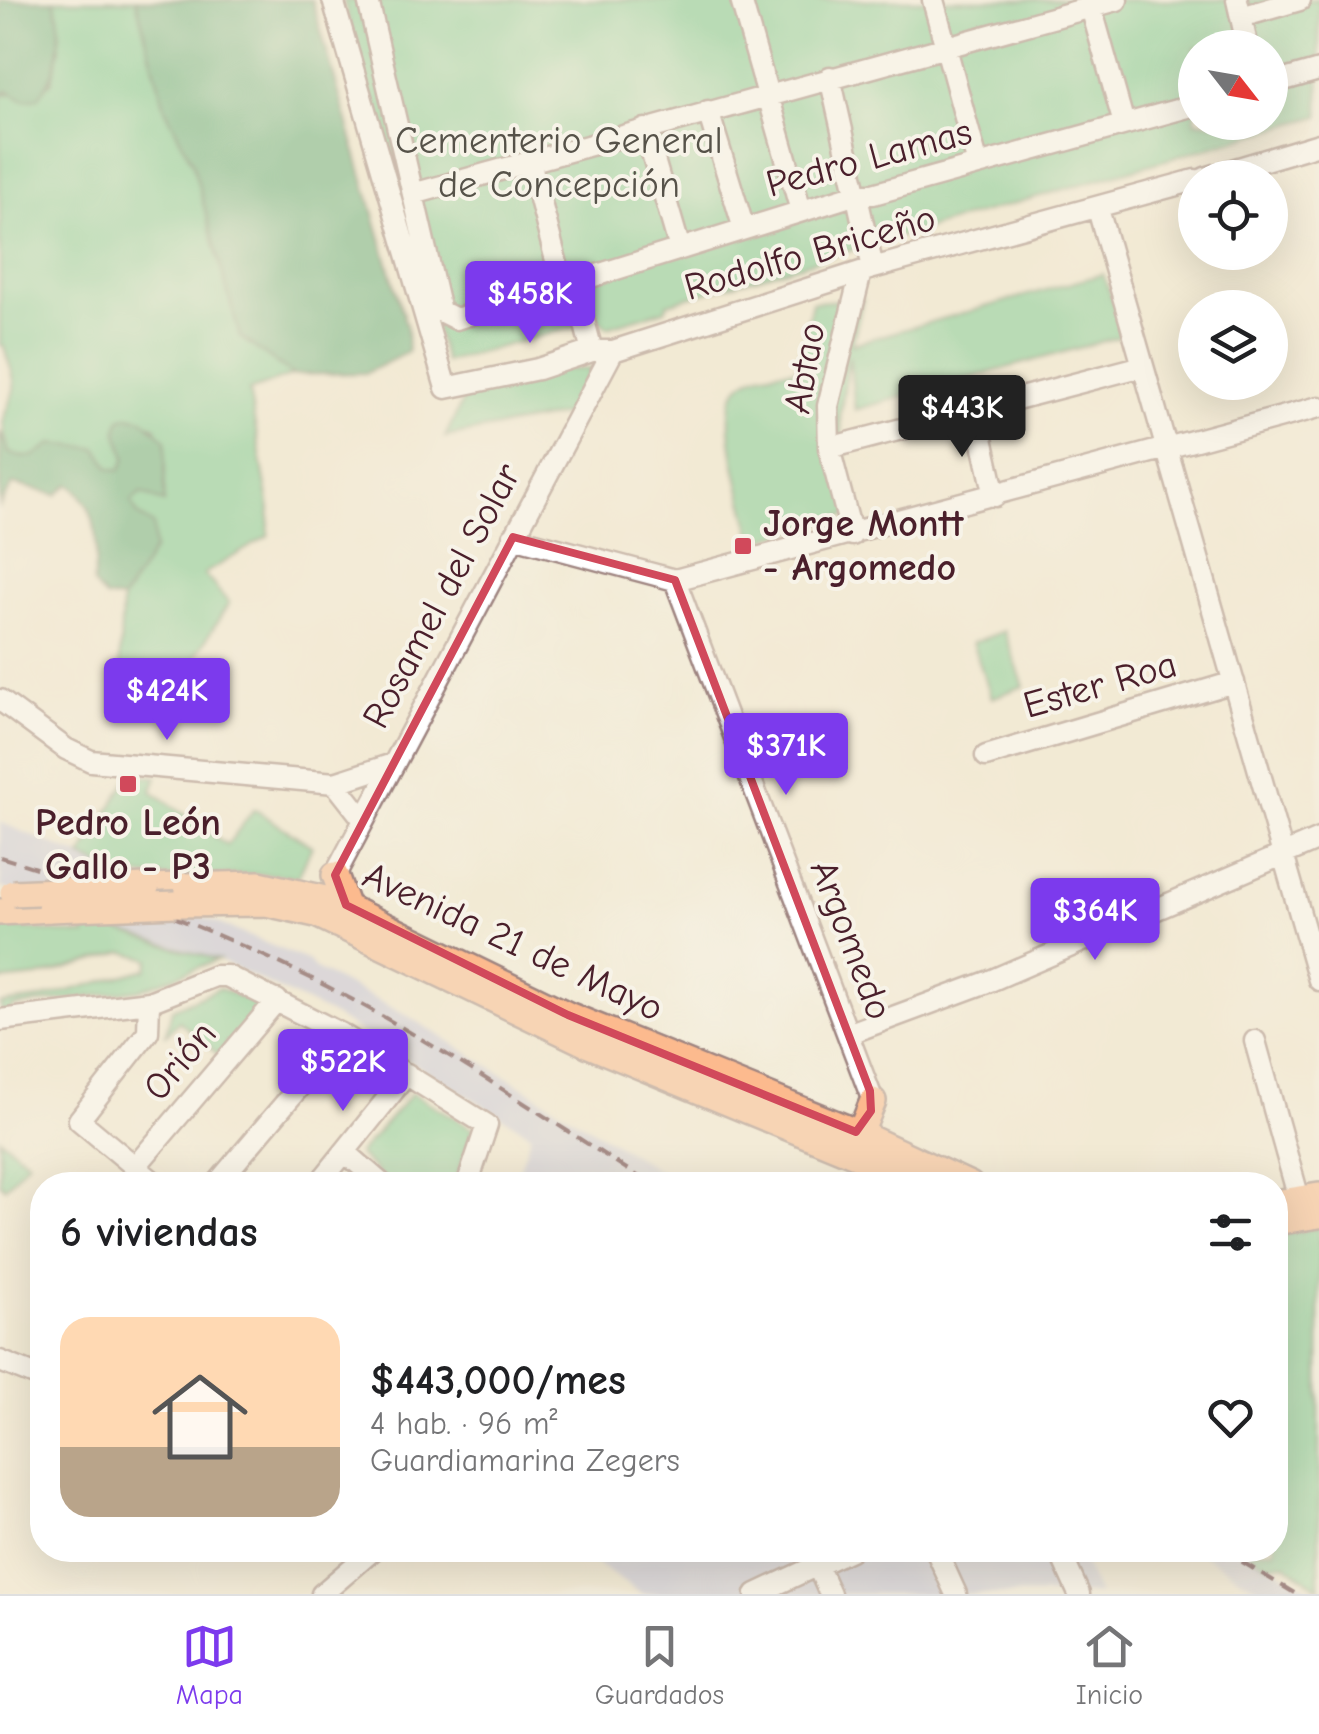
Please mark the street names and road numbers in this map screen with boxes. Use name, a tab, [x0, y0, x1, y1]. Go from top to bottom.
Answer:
street label: Pedro Lamas	[761, 109, 977, 207]
street label: Rodolfo Briceño	[679, 196, 941, 310]
street label: Abtao	[775, 319, 835, 417]
street label: Rosamel del Solar	[354, 456, 530, 736]
street label: Ester Roa	[1018, 642, 1182, 728]
street label: Avenida 21 de Mayo	[356, 853, 670, 1031]
street label: Argomedo	[801, 854, 901, 1026]
street label: Orión	[134, 1013, 226, 1109]

